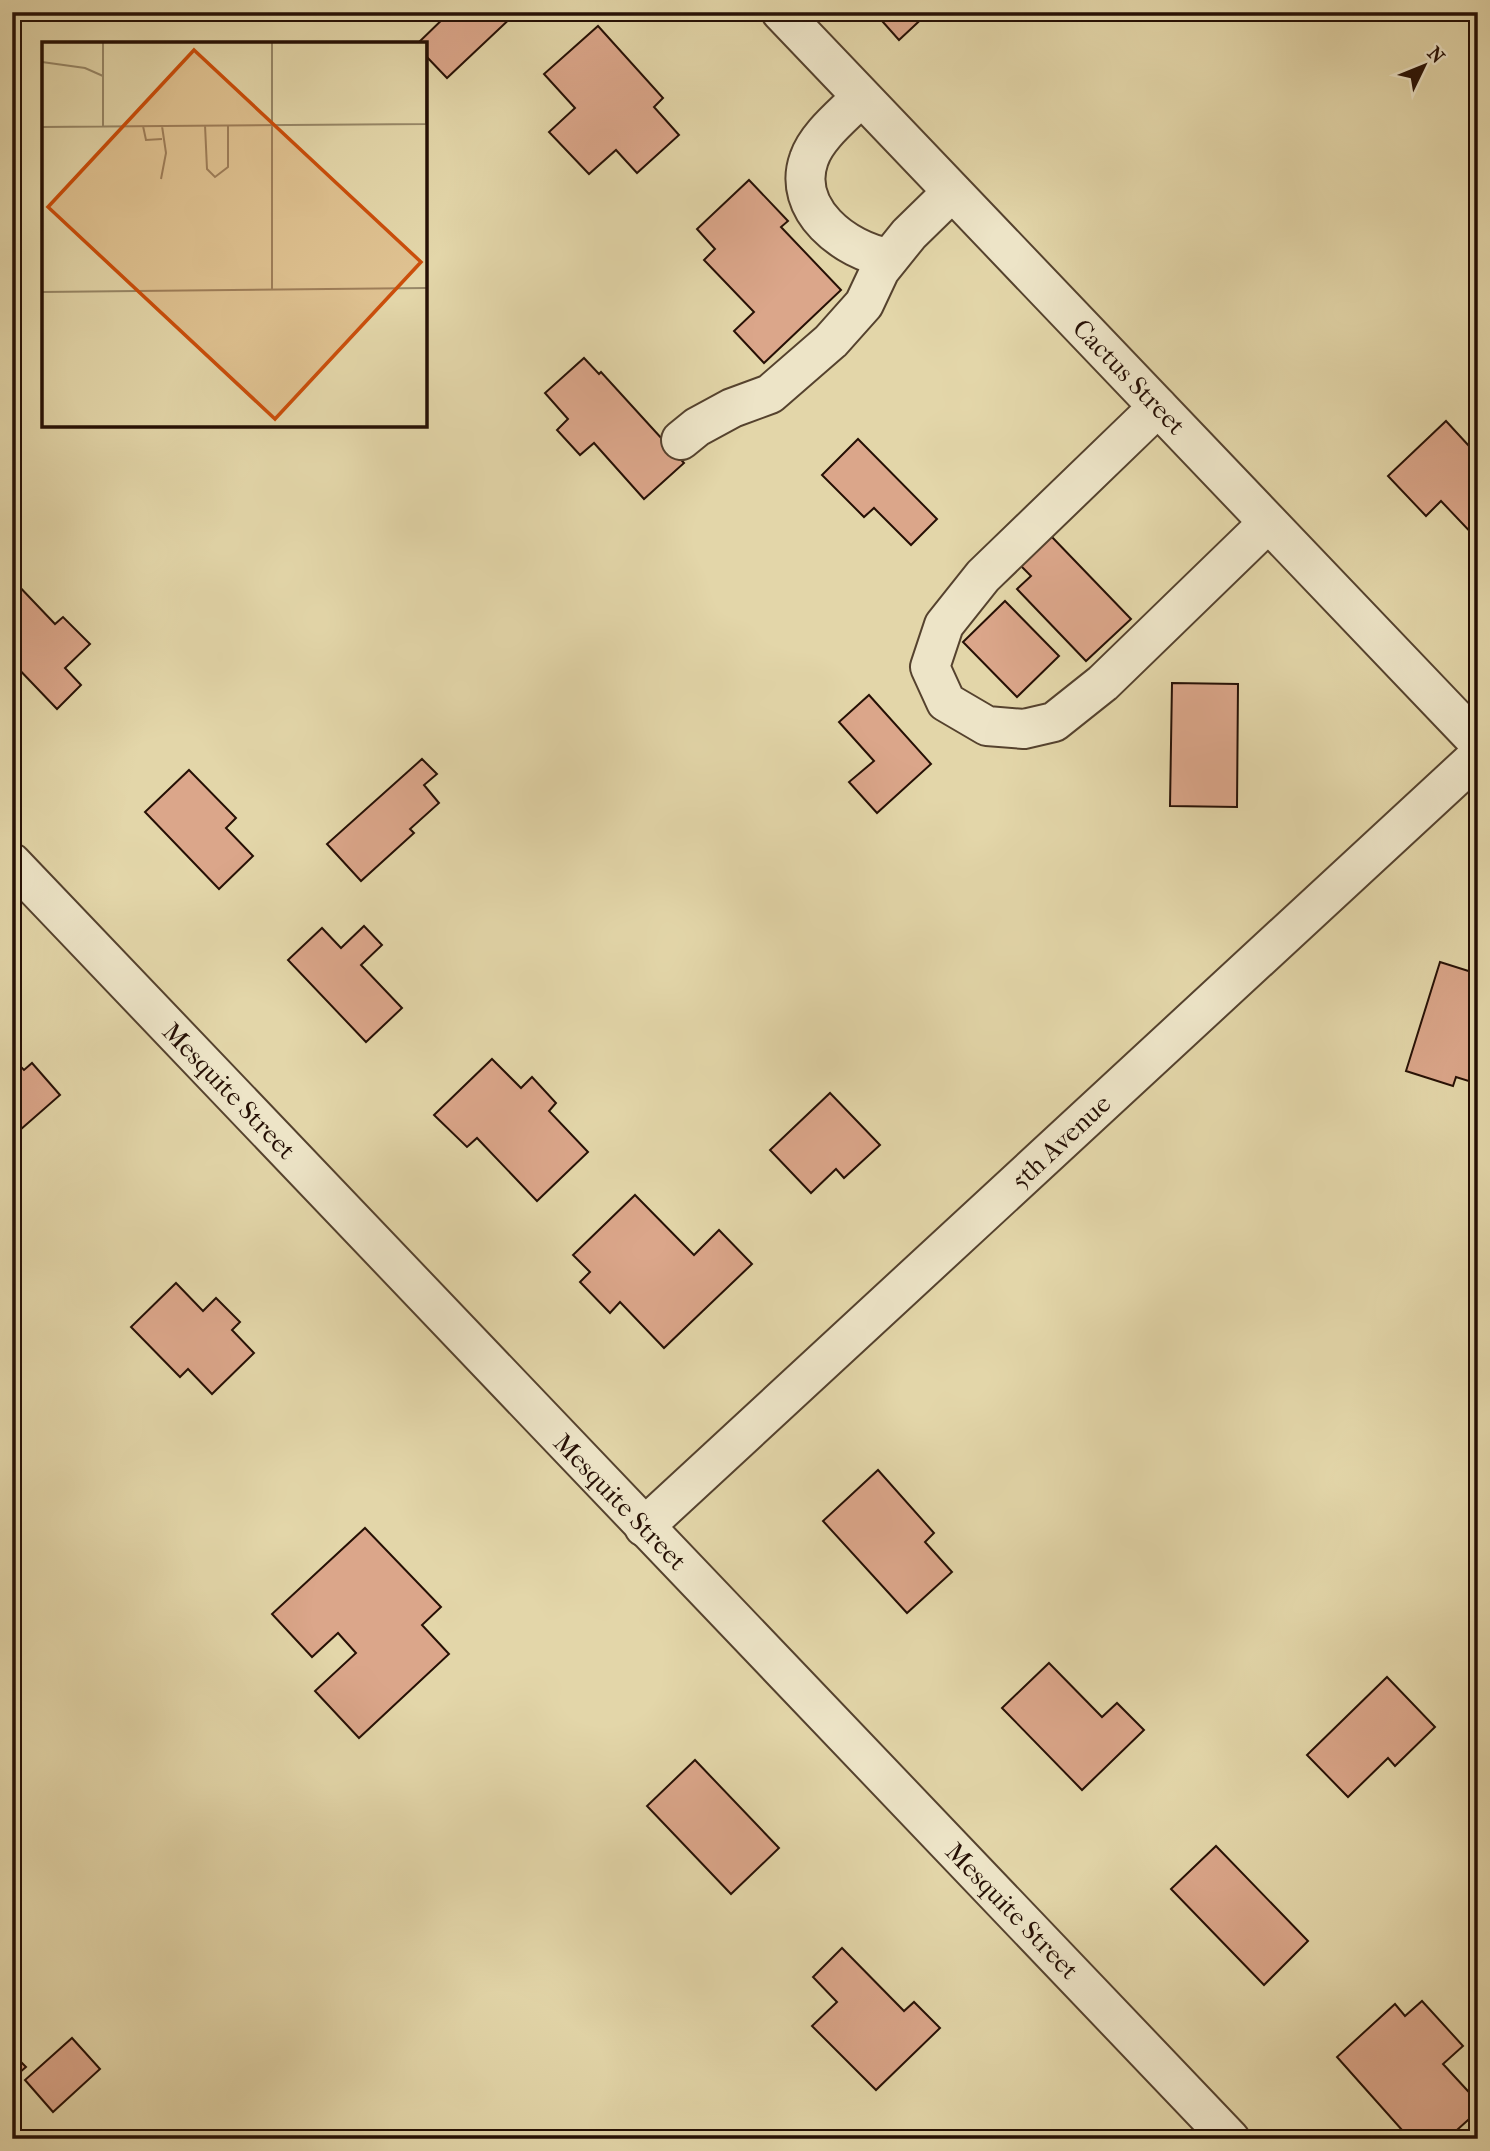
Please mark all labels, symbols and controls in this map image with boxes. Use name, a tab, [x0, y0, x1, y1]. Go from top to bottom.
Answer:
north arrow	[1388, 32, 1458, 102]
inset map	[42, 42, 427, 427]
text: N	[1423, 42, 1449, 68]
street label: Cactus Street	[1066, 313, 1192, 442]
street label: Mesquite Street	[156, 1016, 302, 1166]
street label: 5th Avenue	[1005, 1088, 1117, 1196]
street label: Mesquite Street	[547, 1427, 693, 1577]
street label: Mesquite Street	[939, 1836, 1085, 1986]

